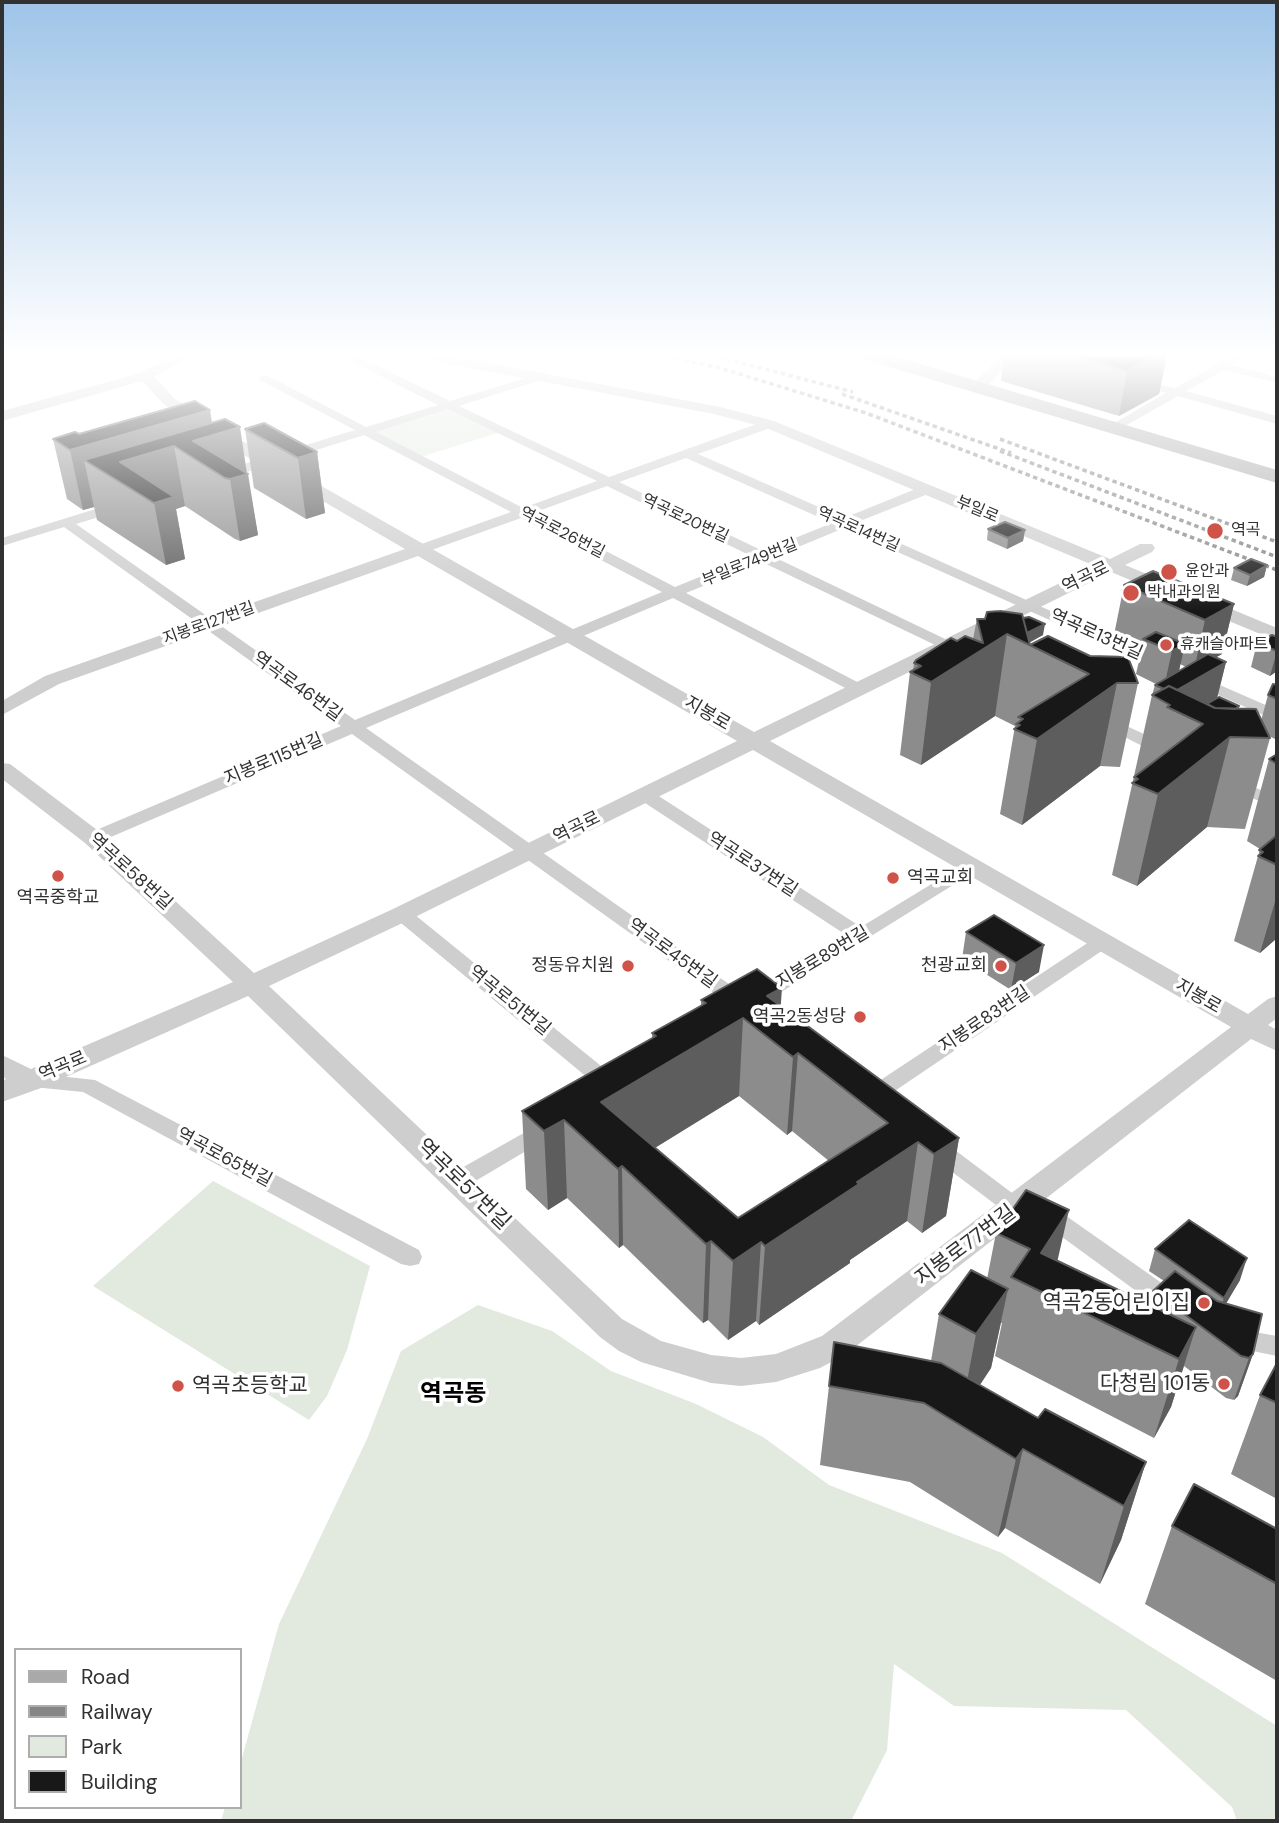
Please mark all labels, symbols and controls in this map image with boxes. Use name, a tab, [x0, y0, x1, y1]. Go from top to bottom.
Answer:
street label: 역곡로20번길	[639, 491, 731, 547]
street label: 부일로	[953, 493, 1001, 527]
street label: 역곡로26번길	[516, 503, 608, 563]
street label: 역곡로14번길	[814, 503, 902, 557]
marker: 역곡	[1205, 521, 1225, 541]
place label: 역곡	[1231, 521, 1260, 541]
street label: 부일로749번길	[700, 535, 800, 591]
street label: 역곡로	[1059, 557, 1113, 599]
marker: 윤안과	[1159, 562, 1179, 582]
place label: 윤안과	[1185, 562, 1229, 582]
marker: 박내과의원	[1121, 583, 1141, 603]
place label: 박내과의원	[1147, 583, 1221, 603]
street label: 지봉로127번길	[161, 599, 257, 649]
street label: 역곡로13번길	[1046, 605, 1146, 665]
place label: 휴캐슬아파트	[1180, 635, 1268, 655]
marker: 휴캐슬아파트	[1158, 637, 1174, 653]
street label: 역곡로46번길	[248, 647, 346, 727]
street label: 지봉로	[680, 692, 734, 736]
street label: 지봉로115번길	[221, 730, 327, 790]
street label: 역곡로	[550, 807, 604, 849]
street label: 역곡로37번길	[703, 828, 801, 902]
street label: 역곡로58번길	[84, 829, 176, 915]
place label: 역곡교회	[907, 867, 973, 889]
marker: 역곡중학교	[50, 868, 66, 884]
marker: 역곡교회	[885, 870, 901, 886]
place label: 역곡중학교	[17, 887, 99, 909]
street label: 역곡로45번길	[623, 914, 721, 994]
street label: 지봉로89번길	[773, 922, 873, 994]
place label: 정동유치원	[531, 955, 614, 977]
place label: 천광교회	[921, 955, 987, 977]
marker: 정동유치원	[620, 958, 636, 974]
marker: 천광교회	[993, 958, 1009, 974]
street label: 역곡로51번길	[464, 961, 554, 1041]
street label: 지봉로	[1171, 975, 1225, 1019]
street label: 지봉로83번길	[936, 982, 1034, 1058]
place label: 역곡2동성당	[753, 1006, 846, 1028]
marker: 역곡2동성당	[852, 1009, 868, 1025]
street label: 역곡로	[36, 1047, 90, 1087]
street label: 역곡로65번길	[173, 1124, 275, 1192]
street label: 역곡로57번길	[411, 1134, 515, 1236]
street label: 지봉로77번길	[911, 1200, 1021, 1292]
place label: 역곡2동어린이집	[1043, 1290, 1190, 1316]
marker: 역곡2동어린이집	[1196, 1295, 1212, 1311]
place label: 다청림 101동	[1100, 1371, 1210, 1397]
place label: 역곡초등학교	[192, 1373, 308, 1399]
marker: 다청림 101동	[1216, 1376, 1232, 1392]
marker: 역곡초등학교	[170, 1378, 186, 1394]
district label: 역곡동	[420, 1381, 486, 1409]
legend	[14, 1648, 242, 1809]
text: Road	[81, 1663, 130, 1691]
text: Railway	[81, 1698, 153, 1726]
text: Park	[81, 1733, 122, 1761]
text: Building	[81, 1768, 157, 1796]

